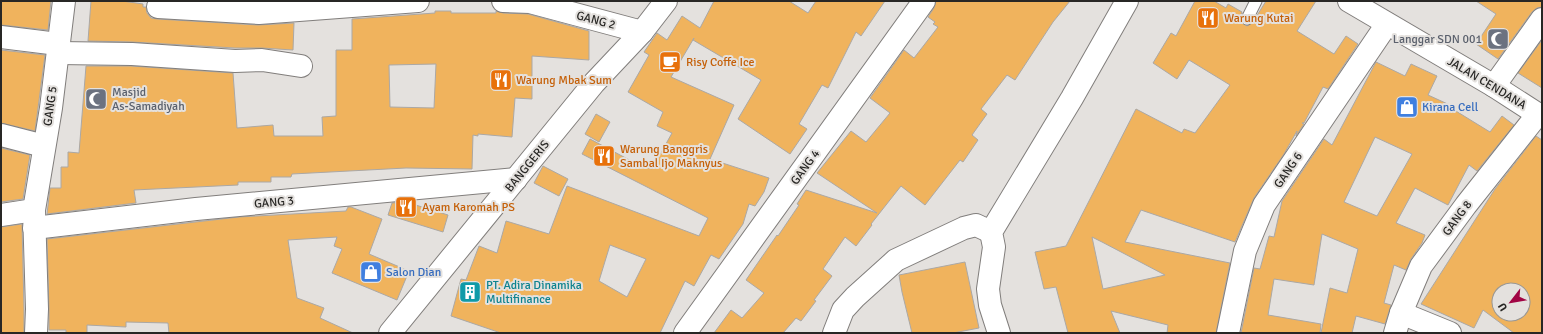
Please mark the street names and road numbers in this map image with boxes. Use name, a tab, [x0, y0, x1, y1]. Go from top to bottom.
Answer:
street label: GANG 2	[575, 8, 617, 33]
street label: JALAN CENDANA	[1445, 54, 1529, 113]
street label: GANG 5	[40, 85, 61, 127]
street label: BANGGERIS	[502, 137, 553, 195]
street label: GANG 4	[788, 146, 824, 188]
street label: GANG 6	[1271, 149, 1306, 191]
street label: GANG 3	[253, 193, 295, 212]
street label: GANG 8	[1439, 198, 1475, 239]

